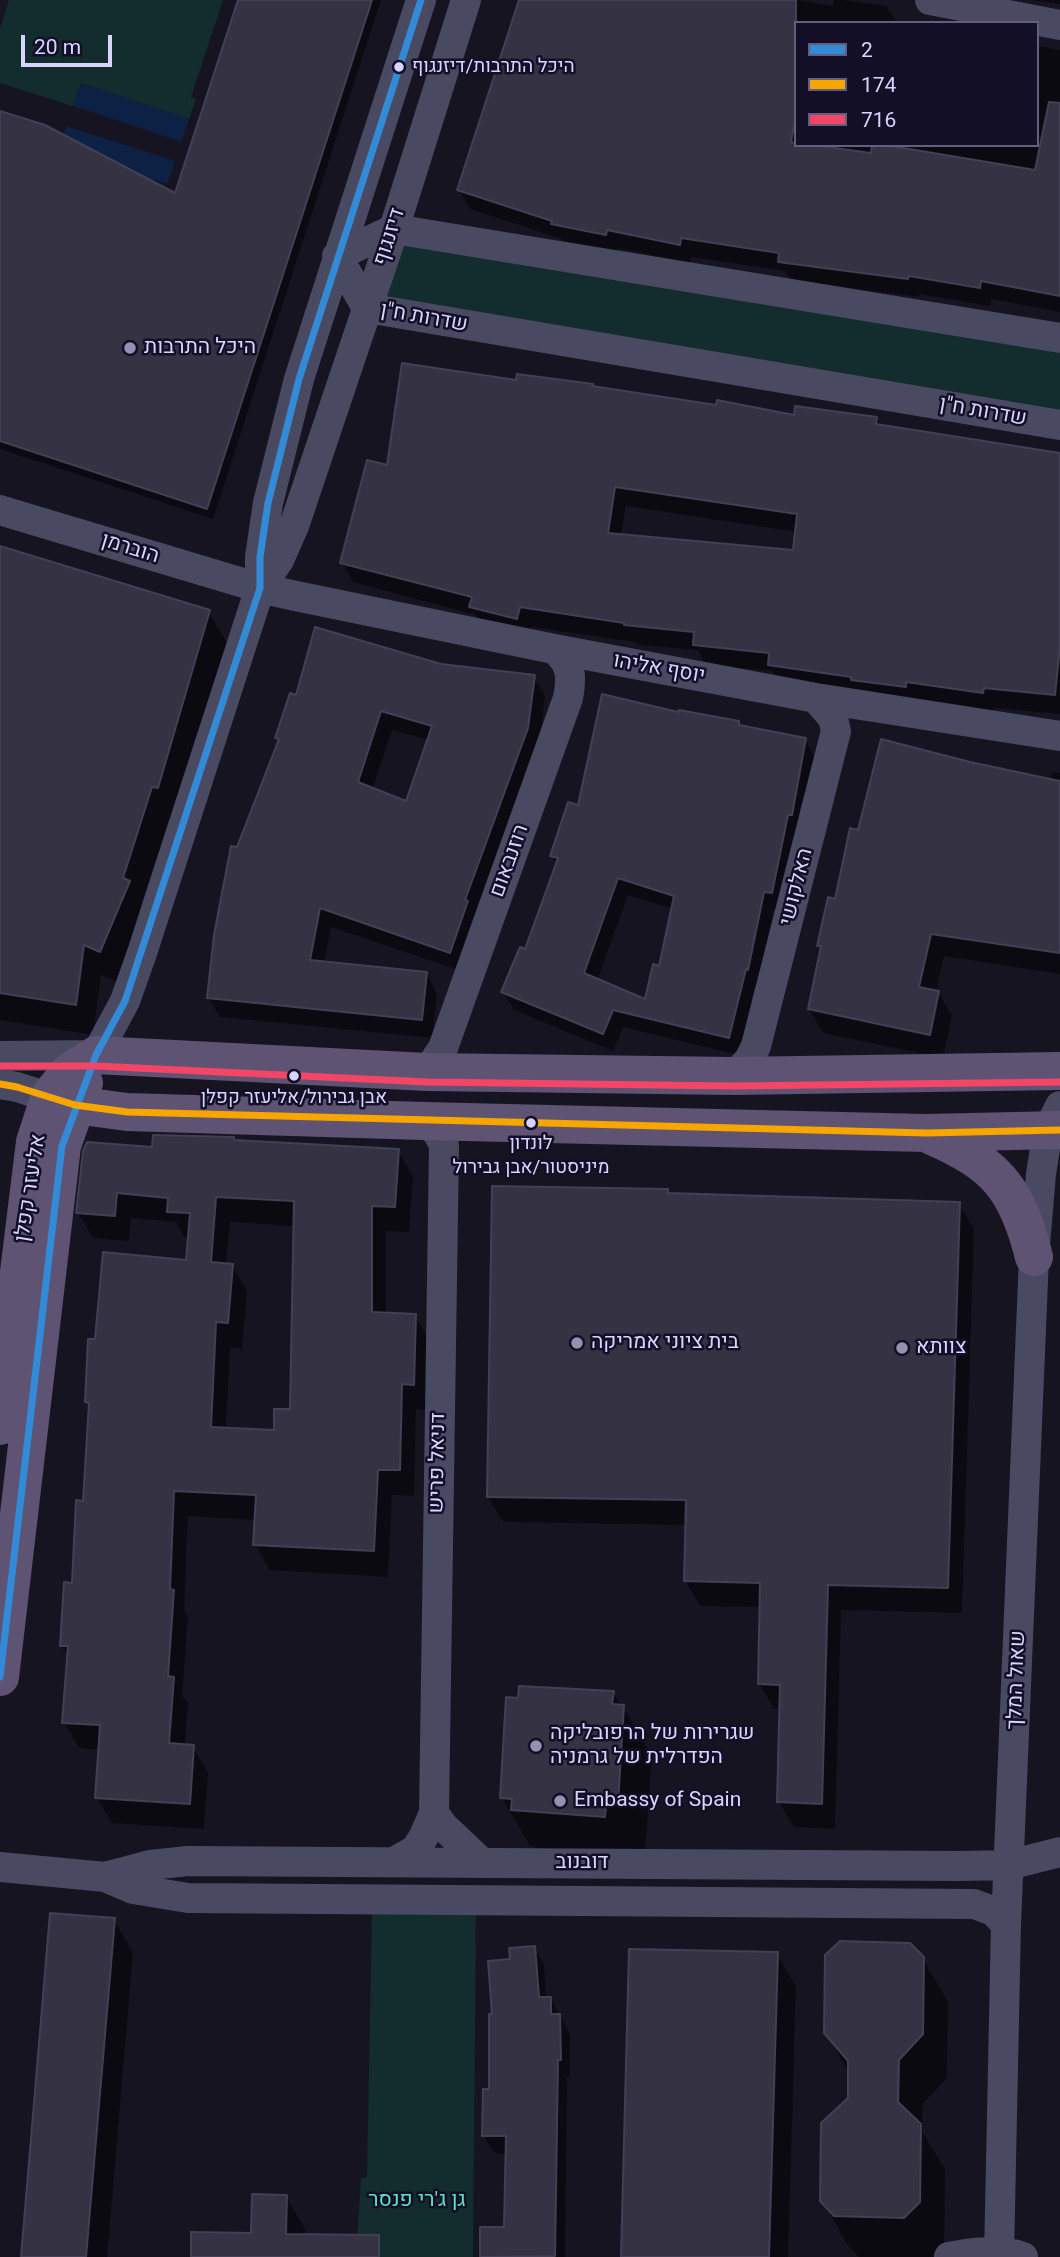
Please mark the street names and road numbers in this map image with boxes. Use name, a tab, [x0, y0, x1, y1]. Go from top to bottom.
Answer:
street label: דיזנגוף	[369, 205, 411, 269]
street label: שדרות ח"ן	[379, 298, 469, 338]
street label: שדרות ח"ן	[938, 392, 1028, 432]
street label: הוברמן	[98, 528, 162, 570]
street label: יוסף אליהו	[611, 649, 707, 689]
street label: רוזנבאום	[485, 821, 535, 901]
street label: האלקושי	[775, 846, 819, 928]
street label: אליעזר קפלן	[10, 1132, 52, 1244]
street label: דניאל פריש	[425, 1412, 451, 1514]
street label: שאול המלך	[1003, 1630, 1031, 1730]
street label: דובנוב	[555, 1850, 609, 1876]

